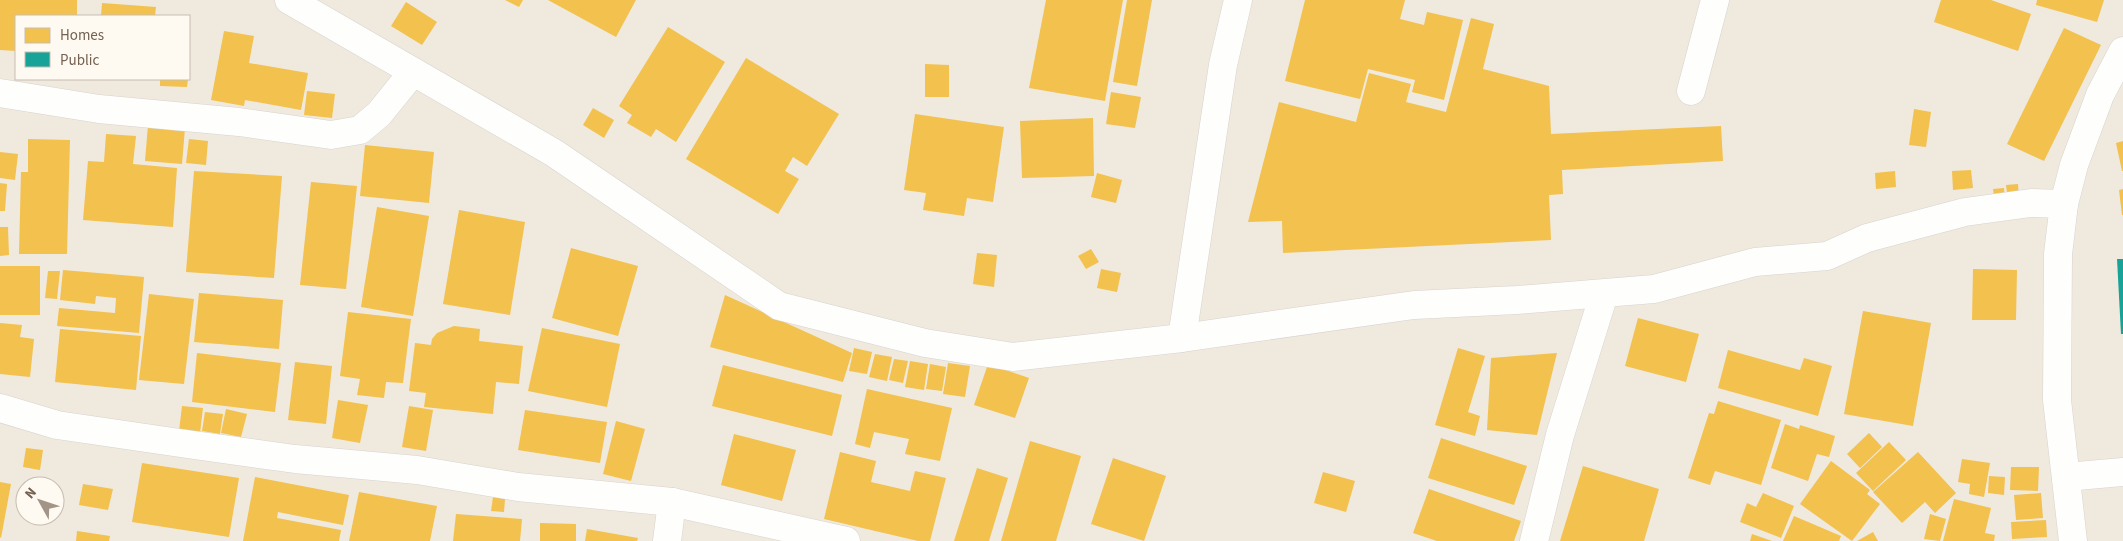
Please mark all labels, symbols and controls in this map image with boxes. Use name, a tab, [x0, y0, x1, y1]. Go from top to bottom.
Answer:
legend	[15, 15, 190, 80]
text: Homes	[60, 25, 104, 46]
text: Public	[60, 50, 99, 71]
north arrow	[15, 476, 65, 526]
text: N	[20, 483, 41, 503]

